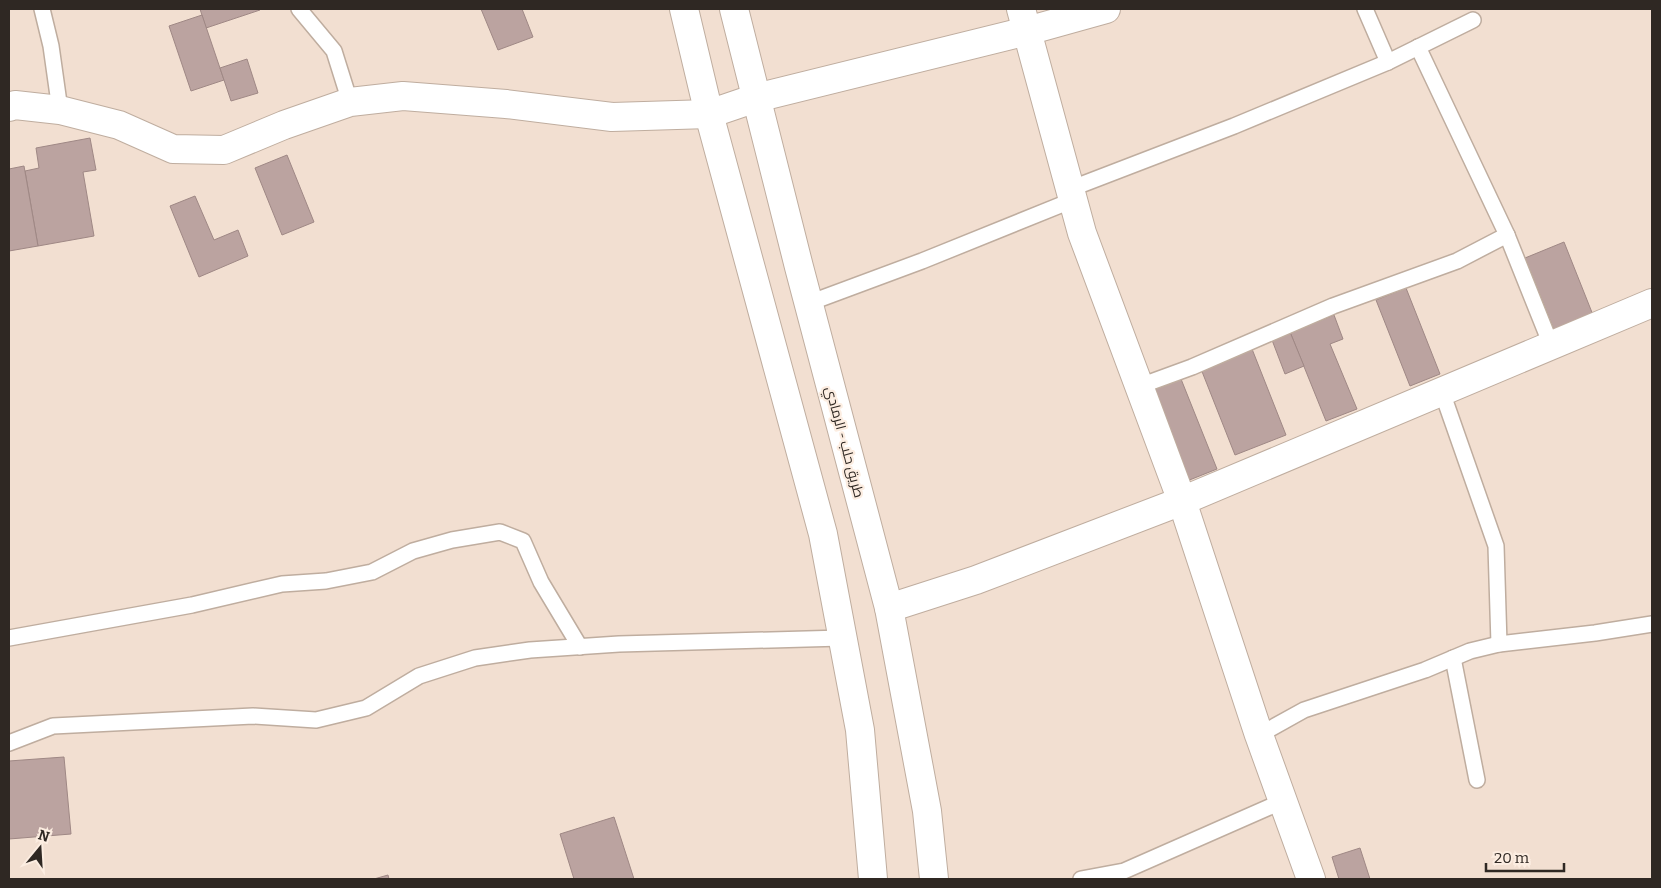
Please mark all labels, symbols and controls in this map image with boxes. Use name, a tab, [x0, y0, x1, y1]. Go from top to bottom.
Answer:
street label: طريق حلب - الرمادي	[819, 385, 868, 500]
north arrow	[15, 823, 65, 873]
text: N	[36, 826, 52, 846]
scale bar	[1486, 840, 1564, 872]
text: 20 m	[1494, 849, 1530, 867]

